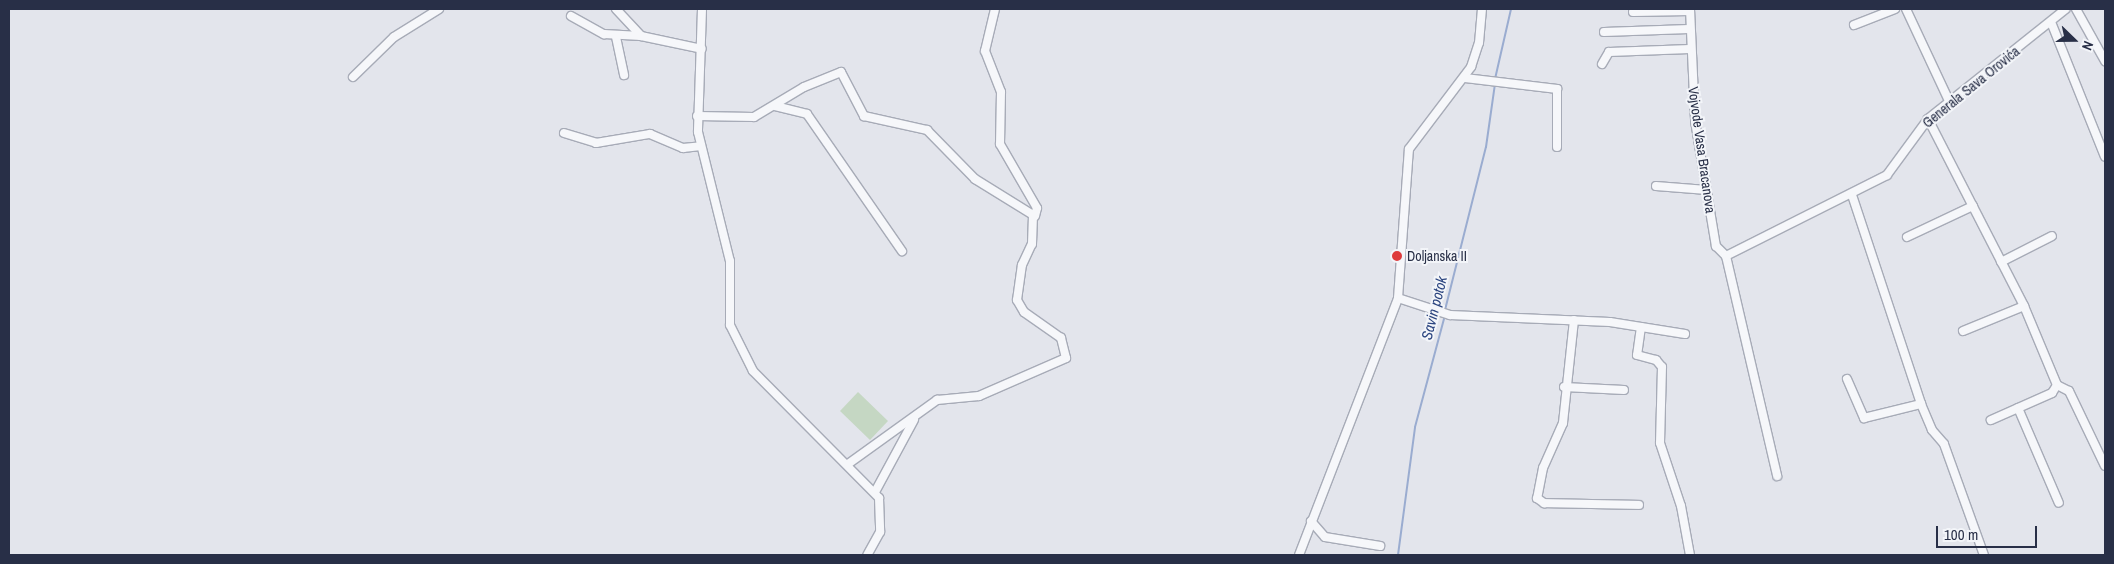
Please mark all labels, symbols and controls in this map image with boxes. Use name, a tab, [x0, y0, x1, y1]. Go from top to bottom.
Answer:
north arrow	[2049, 15, 2099, 65]
text: N	[2078, 38, 2098, 53]
street label: Generala Sava Orovića	[1919, 43, 2023, 131]
street label: Vojvode Vasa Bracanova	[1685, 86, 1719, 214]
place label: Doljanska II	[1407, 248, 1467, 264]
marker: Doljanska II	[1391, 250, 1403, 262]
water label: Savin potok	[1417, 274, 1451, 342]
scale bar	[1939, 516, 2040, 548]
text: 100 m	[1944, 524, 1978, 545]

